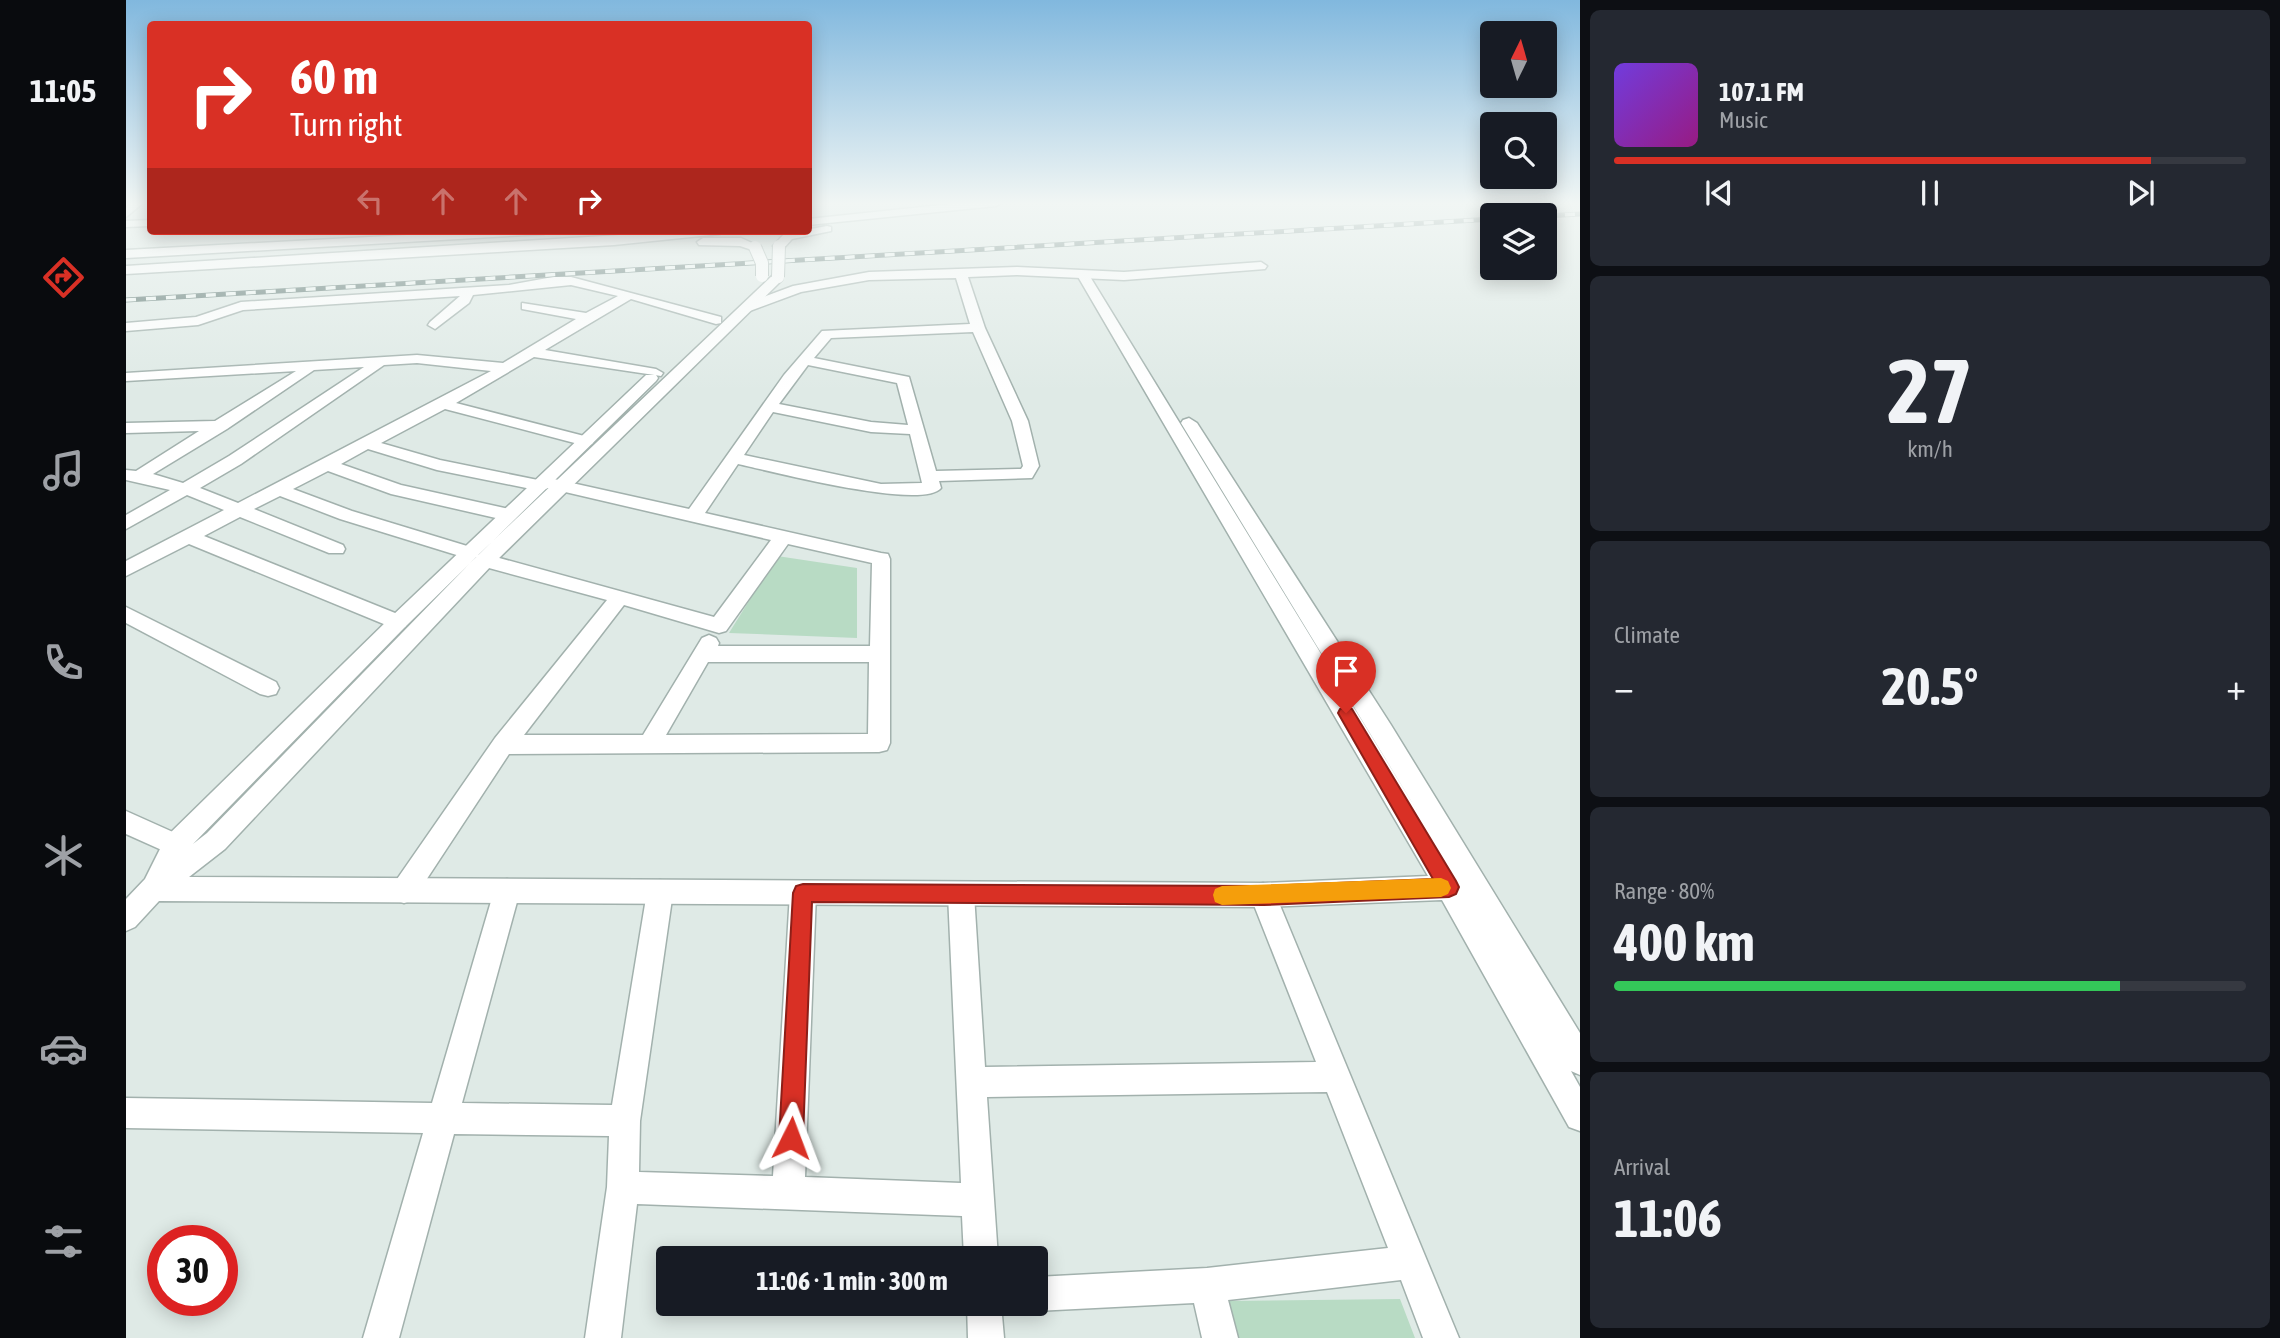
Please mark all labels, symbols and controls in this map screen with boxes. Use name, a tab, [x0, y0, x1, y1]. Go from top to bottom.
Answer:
north arrow	[1480, 21, 1558, 98]
map controls	[1480, 21, 1557, 280]
text: 60 m	[290, 48, 378, 104]
icon: right	[175, 49, 266, 140]
text: 11:05	[30, 72, 96, 109]
text: 107.1 FM	[1719, 77, 1804, 107]
text: Turn right	[290, 106, 403, 143]
text: Music	[1719, 107, 1767, 133]
button: search	[1480, 112, 1557, 189]
icon: previous	[1700, 174, 1738, 212]
icon: pause	[1911, 174, 1949, 212]
icon: next	[2122, 174, 2160, 212]
icon: left	[351, 182, 389, 220]
icon: ahead	[424, 182, 462, 220]
icon: ahead	[497, 182, 535, 220]
icon: right	[570, 182, 608, 220]
button: layers	[1480, 203, 1557, 280]
icon: directions	[39, 253, 88, 302]
text: 27	[1887, 338, 1973, 442]
text: km/h	[1907, 436, 1953, 462]
icon: music	[39, 446, 88, 495]
text: Climate	[1614, 622, 1680, 648]
icon: phone	[39, 638, 88, 687]
pin	[1316, 641, 1376, 713]
icon: arrive	[1327, 652, 1365, 690]
text: 20.5°	[1882, 656, 1978, 716]
text: −	[1614, 665, 1634, 708]
text: +	[2226, 665, 2246, 708]
icon: climate	[39, 831, 88, 880]
text: Range · 80%	[1614, 878, 1714, 904]
text: 400 km	[1614, 912, 1755, 972]
icon: car	[39, 1024, 88, 1073]
position arrow	[754, 1101, 828, 1175]
text: Arrival	[1614, 1154, 1670, 1180]
text: 11:06	[1614, 1188, 1722, 1248]
icon: filters	[39, 1217, 88, 1266]
speed limit sign: 30	[147, 1225, 238, 1316]
text: 11:06 · 1 min · 300 m	[756, 1266, 948, 1296]

